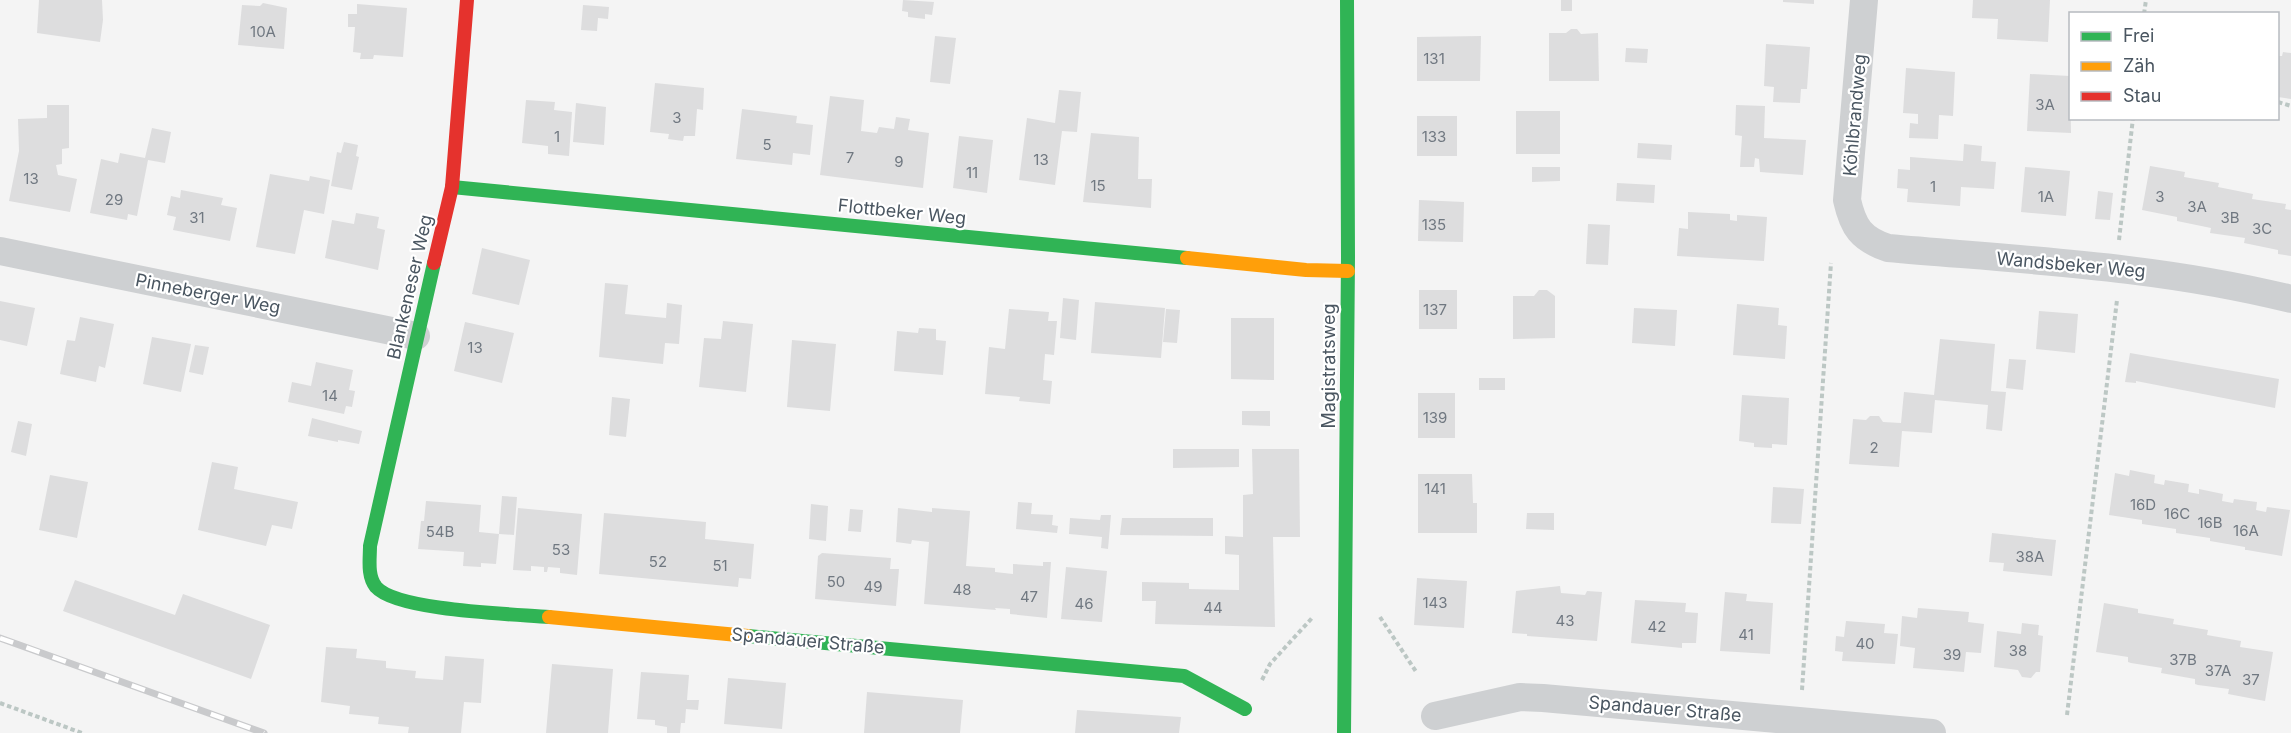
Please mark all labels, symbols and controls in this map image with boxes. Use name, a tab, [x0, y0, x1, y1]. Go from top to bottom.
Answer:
legend	[2069, 12, 2279, 120]
house number: 10A	[250, 22, 276, 41]
text: Frei	[2123, 25, 2154, 46]
house number: 131	[1423, 49, 1445, 68]
street label: Köhlbrandweg	[1839, 53, 1870, 177]
text: Zäh	[2123, 55, 2155, 76]
text: Stau	[2123, 85, 2161, 106]
house number: 3A	[2035, 95, 2055, 114]
house number: 3	[672, 108, 682, 127]
house number: 1	[554, 127, 560, 146]
house number: 133	[1422, 127, 1446, 146]
house number: 5	[762, 135, 772, 154]
house number: 7	[846, 148, 854, 167]
house number: 13	[1033, 150, 1049, 169]
house number: 9	[894, 152, 904, 171]
house number: 11	[966, 163, 978, 182]
house number: 13	[23, 169, 39, 188]
house number: 15	[1090, 176, 1106, 195]
house number: 1	[1930, 177, 1936, 196]
house number: 1A	[2038, 187, 2054, 206]
house number: 3	[2155, 187, 2165, 206]
house number: 29	[105, 190, 123, 209]
street label: Flottbeker Weg	[837, 194, 967, 229]
house number: 3A	[2187, 197, 2207, 216]
house number: 31	[189, 208, 205, 227]
house number: 3B	[2220, 208, 2240, 227]
street label: Blankeneser Weg	[383, 212, 436, 361]
house number: 135	[1422, 215, 1446, 234]
house number: 3C	[2252, 219, 2272, 238]
street label: Wandsbeker Weg	[1996, 248, 2147, 281]
street label: Pinneberger Weg	[134, 269, 282, 318]
house number: 137	[1423, 300, 1447, 319]
street label: Magistratsweg	[1318, 303, 1339, 429]
house number: 13	[467, 338, 483, 357]
house number: 14	[322, 386, 338, 405]
house number: 139	[1423, 408, 1447, 427]
house number: 2	[1869, 438, 1879, 457]
house number: 141	[1424, 479, 1446, 498]
house number: 16D	[2130, 495, 2156, 514]
house number: 16C	[2164, 504, 2190, 523]
house number: 16B	[2197, 513, 2223, 532]
house number: 16A	[2233, 521, 2259, 540]
house number: 54B	[426, 522, 454, 541]
house number: 53	[552, 540, 570, 559]
house number: 38A	[2016, 547, 2044, 566]
house number: 52	[649, 552, 667, 571]
house number: 51	[712, 556, 728, 575]
house number: 50	[827, 572, 845, 591]
house number: 49	[864, 577, 883, 596]
house number: 48	[953, 580, 971, 599]
house number: 47	[1020, 587, 1038, 606]
house number: 143	[1422, 593, 1448, 612]
house number: 46	[1075, 594, 1094, 613]
house number: 44	[1203, 598, 1223, 617]
house number: 43	[1556, 611, 1574, 630]
house number: 42	[1648, 617, 1666, 636]
street label: Spandauer Straße	[731, 623, 885, 658]
house number: 41	[1738, 625, 1754, 644]
house number: 40	[1855, 634, 1875, 653]
house number: 38	[2009, 641, 2027, 660]
house number: 39	[1943, 645, 1961, 664]
house number: 37B	[2169, 650, 2197, 669]
house number: 37A	[2205, 661, 2231, 680]
house number: 37	[2242, 670, 2260, 689]
street label: Spandauer Straße	[1588, 691, 1742, 726]

